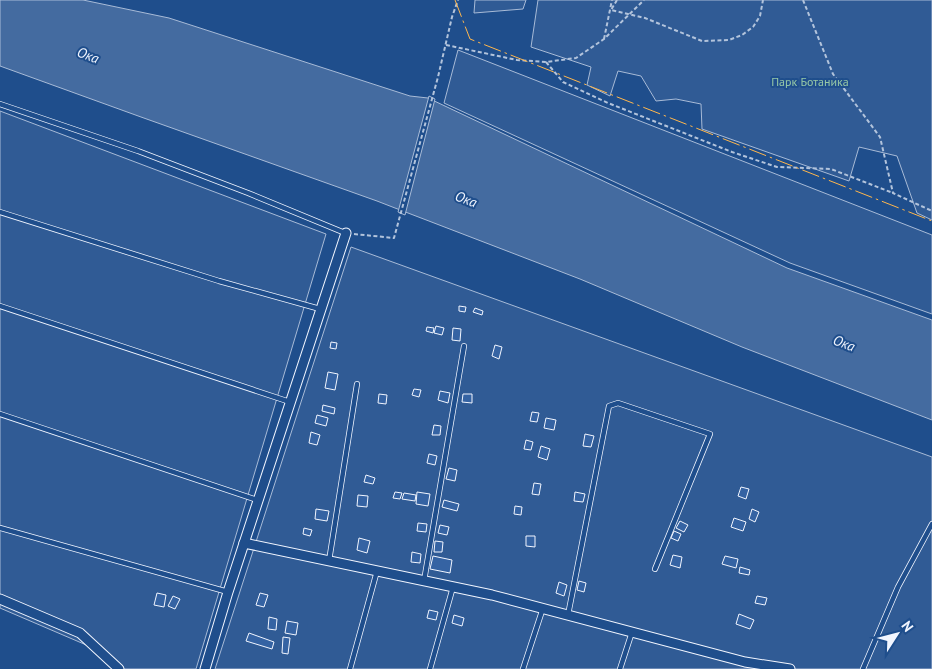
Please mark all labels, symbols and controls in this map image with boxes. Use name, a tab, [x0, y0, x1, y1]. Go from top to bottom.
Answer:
water label: Ока	[74, 43, 102, 67]
park label: Парк Ботаника	[771, 74, 849, 89]
water label: Ока	[452, 187, 480, 211]
water label: Ока	[830, 331, 858, 355]
north arrow	[872, 609, 922, 659]
text: N	[898, 617, 918, 635]

